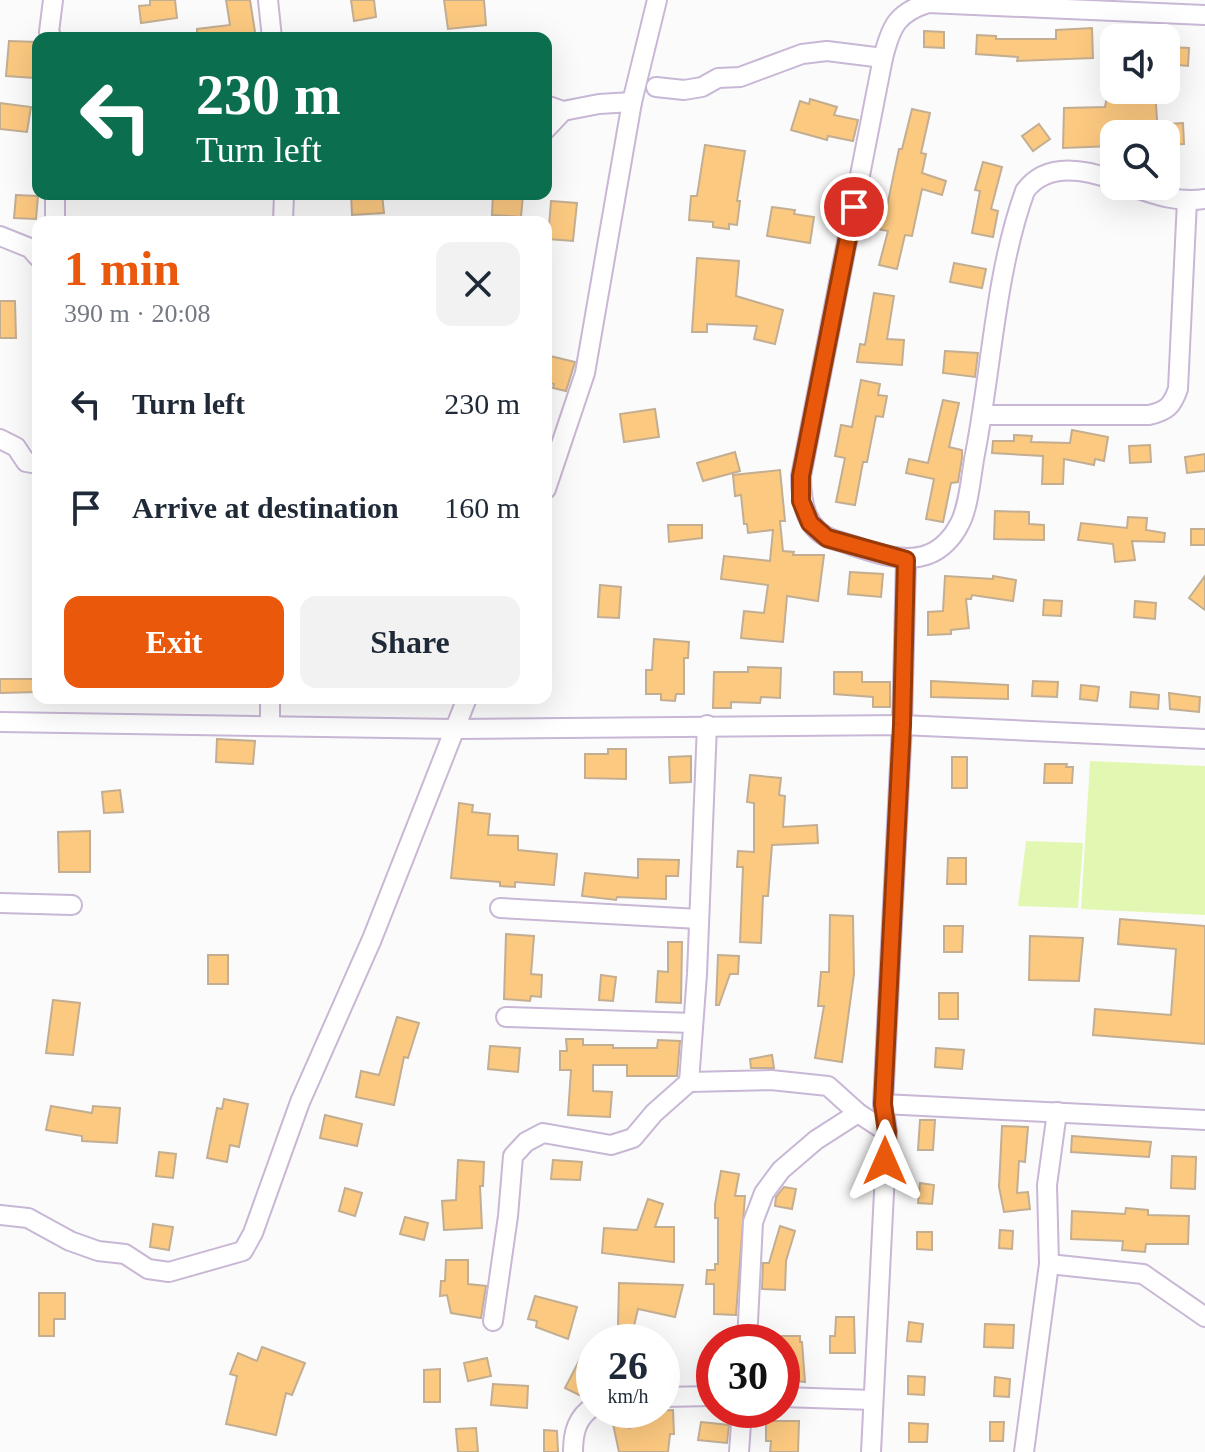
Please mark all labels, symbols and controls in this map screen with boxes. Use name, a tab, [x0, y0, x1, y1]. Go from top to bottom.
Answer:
map controls	[1100, 24, 1180, 200]
button: sound	[1100, 24, 1180, 104]
icon: left	[64, 64, 168, 168]
text: 230 m	[196, 64, 341, 126]
button: search	[1100, 120, 1180, 200]
text: Turn left	[196, 130, 322, 170]
pin	[820, 173, 888, 241]
icon: arrive	[832, 185, 876, 229]
text: 1 min	[64, 242, 180, 295]
button: close	[436, 242, 520, 326]
text: 390 m · 20:08	[64, 299, 211, 328]
icon: left	[64, 382, 108, 426]
text: Turn left	[132, 387, 245, 420]
text: 230 m	[444, 387, 520, 420]
icon: arrive	[64, 486, 108, 530]
text: Arrive at destination	[132, 491, 399, 524]
text: 160 m	[444, 491, 520, 524]
button: Exit	[64, 596, 284, 688]
button: Share	[300, 596, 520, 688]
position arrow	[843, 1119, 927, 1203]
speed limit sign: 30	[696, 1324, 800, 1428]
text: 26	[608, 1343, 648, 1388]
text: km/h	[607, 1385, 649, 1407]

